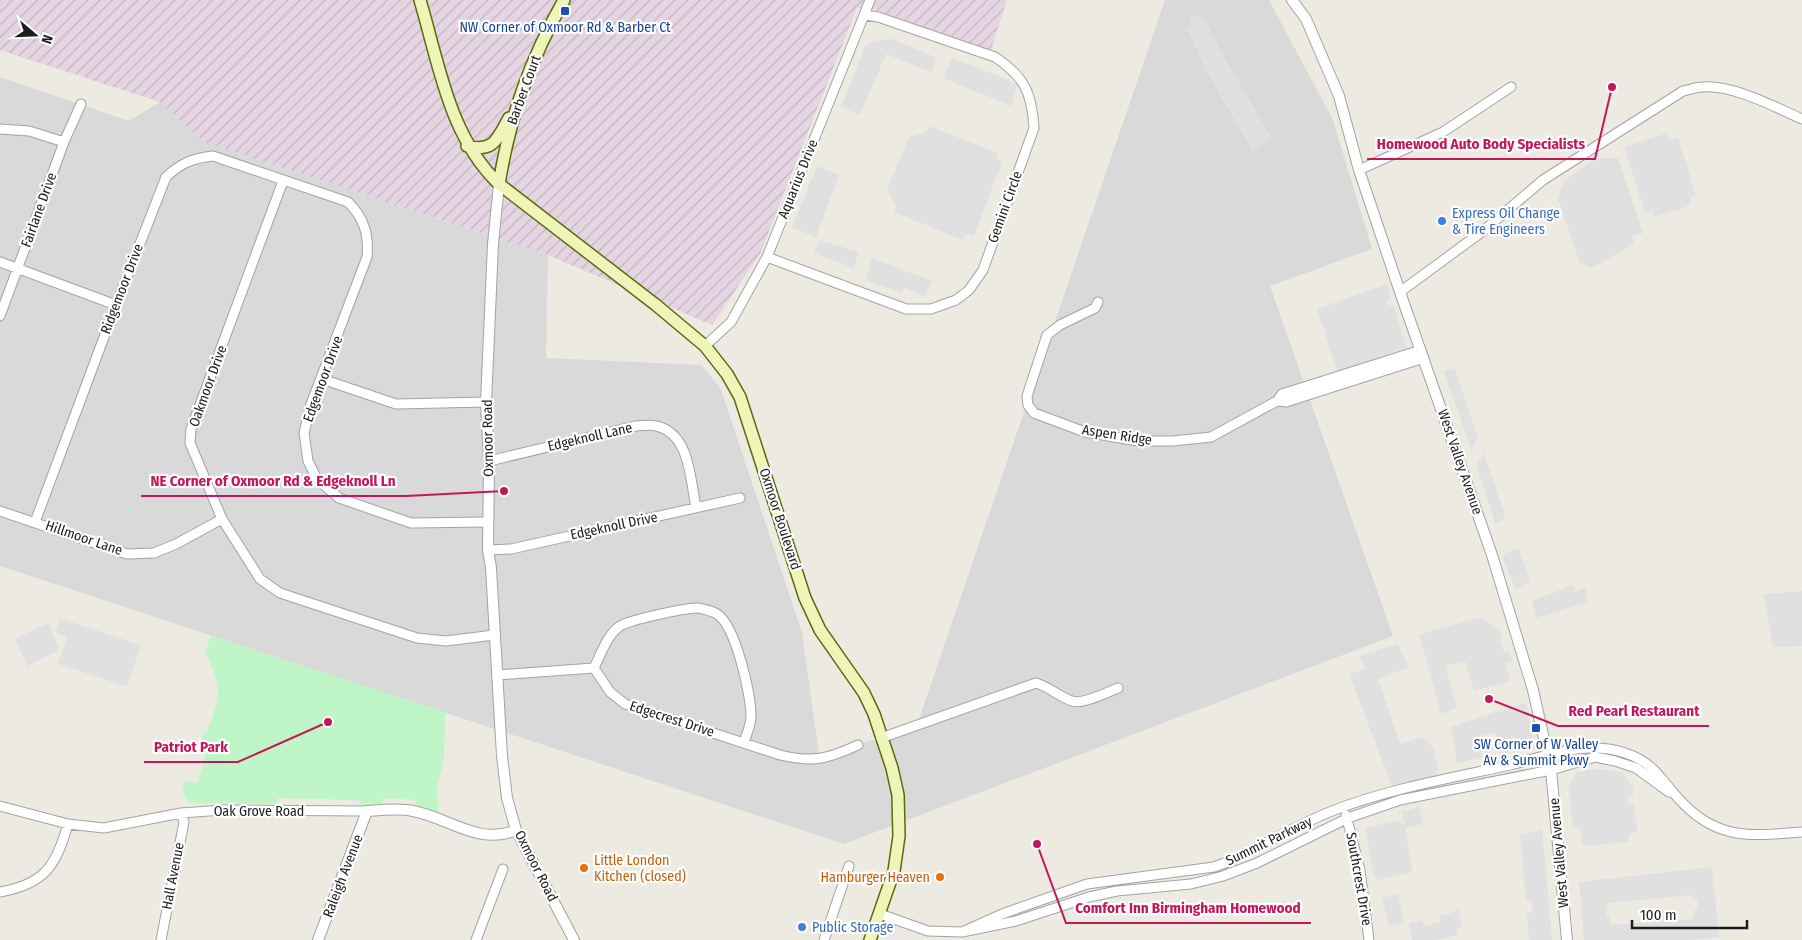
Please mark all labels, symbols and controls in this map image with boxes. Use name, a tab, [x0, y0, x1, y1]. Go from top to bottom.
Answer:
marker: NW Corner of Oxmoor Rd & Barber Ct	[559, 5, 571, 17]
north arrow	[10, 10, 60, 60]
place label: NW Corner of Oxmoor Rd & Barber Ct	[459, 19, 671, 36]
text: N	[37, 32, 56, 46]
street label: Barber Court	[504, 52, 545, 127]
callout: Homewood Auto Body Specialists	[1367, 129, 1595, 159]
text: Homewood Auto Body Specialists	[1377, 135, 1586, 153]
street label: Aquarius Drive	[774, 137, 822, 221]
street label: Gemini Circle	[984, 169, 1026, 245]
street label: Fairlane Drive	[18, 170, 60, 250]
place label: Express Oil Change & Tire Engineers	[1452, 205, 1560, 238]
marker: Express Oil Change & Tire Engineers	[1436, 215, 1448, 227]
street label: Ridgemoor Drive	[97, 241, 147, 337]
street label: Edgemoor Drive	[300, 334, 346, 424]
street label: Oakmoor Drive	[185, 343, 231, 429]
street label: Oxmoor Road	[479, 399, 497, 477]
street label: West Valley Avenue	[1434, 407, 1486, 517]
street label: Edgeknoll Lane	[546, 419, 634, 455]
street label: Aspen Ridge	[1081, 421, 1153, 449]
callout: NE Corner of Oxmoor Rd & Edgeknoll Ln	[141, 466, 406, 496]
street label: Oxmoor Boulevard	[756, 466, 804, 572]
text: NE Corner of Oxmoor Rd & Edgeknoll Ln	[150, 472, 396, 490]
street label: Edgeknoll Drive	[569, 508, 659, 544]
street label: Hillmoor Lane	[43, 517, 125, 559]
callout: Red Pearl Restaurant	[1558, 696, 1709, 726]
street label: Edgecrest Drive	[628, 697, 717, 741]
text: Red Pearl Restaurant	[1569, 702, 1700, 720]
marker: SW Corner of W Valley Av & Summit Pkwy	[1530, 722, 1542, 734]
callout: Patriot Park	[144, 732, 238, 762]
place label: SW Corner of W Valley Av & Summit Pkwy	[1474, 736, 1599, 769]
text: Patriot Park	[154, 738, 228, 756]
street label: West Valley Avenue	[1546, 797, 1572, 909]
street label: Oak Grove Road	[214, 803, 304, 820]
street label: Summit Parkway	[1223, 812, 1316, 869]
street label: Oxmoor Road	[511, 828, 561, 904]
street label: Southcrest Drive	[1342, 831, 1376, 927]
street label: Raleigh Avenue	[319, 832, 367, 920]
street label: Hall Avenue	[158, 841, 188, 911]
place label: Little London Kitchen (closed)	[594, 852, 686, 885]
marker: Little London Kitchen (closed)	[578, 862, 590, 874]
place label: Hamburger Heaven	[821, 869, 930, 886]
marker: Hamburger Heaven	[934, 871, 946, 883]
callout: Comfort Inn Birmingham Homewood	[1066, 893, 1311, 923]
scale bar	[1632, 898, 1747, 930]
text: Comfort Inn Birmingham Homewood	[1075, 899, 1301, 917]
text: 100 m	[1640, 906, 1677, 924]
place label: Public Storage	[812, 919, 893, 936]
marker: Public Storage	[796, 921, 808, 933]

